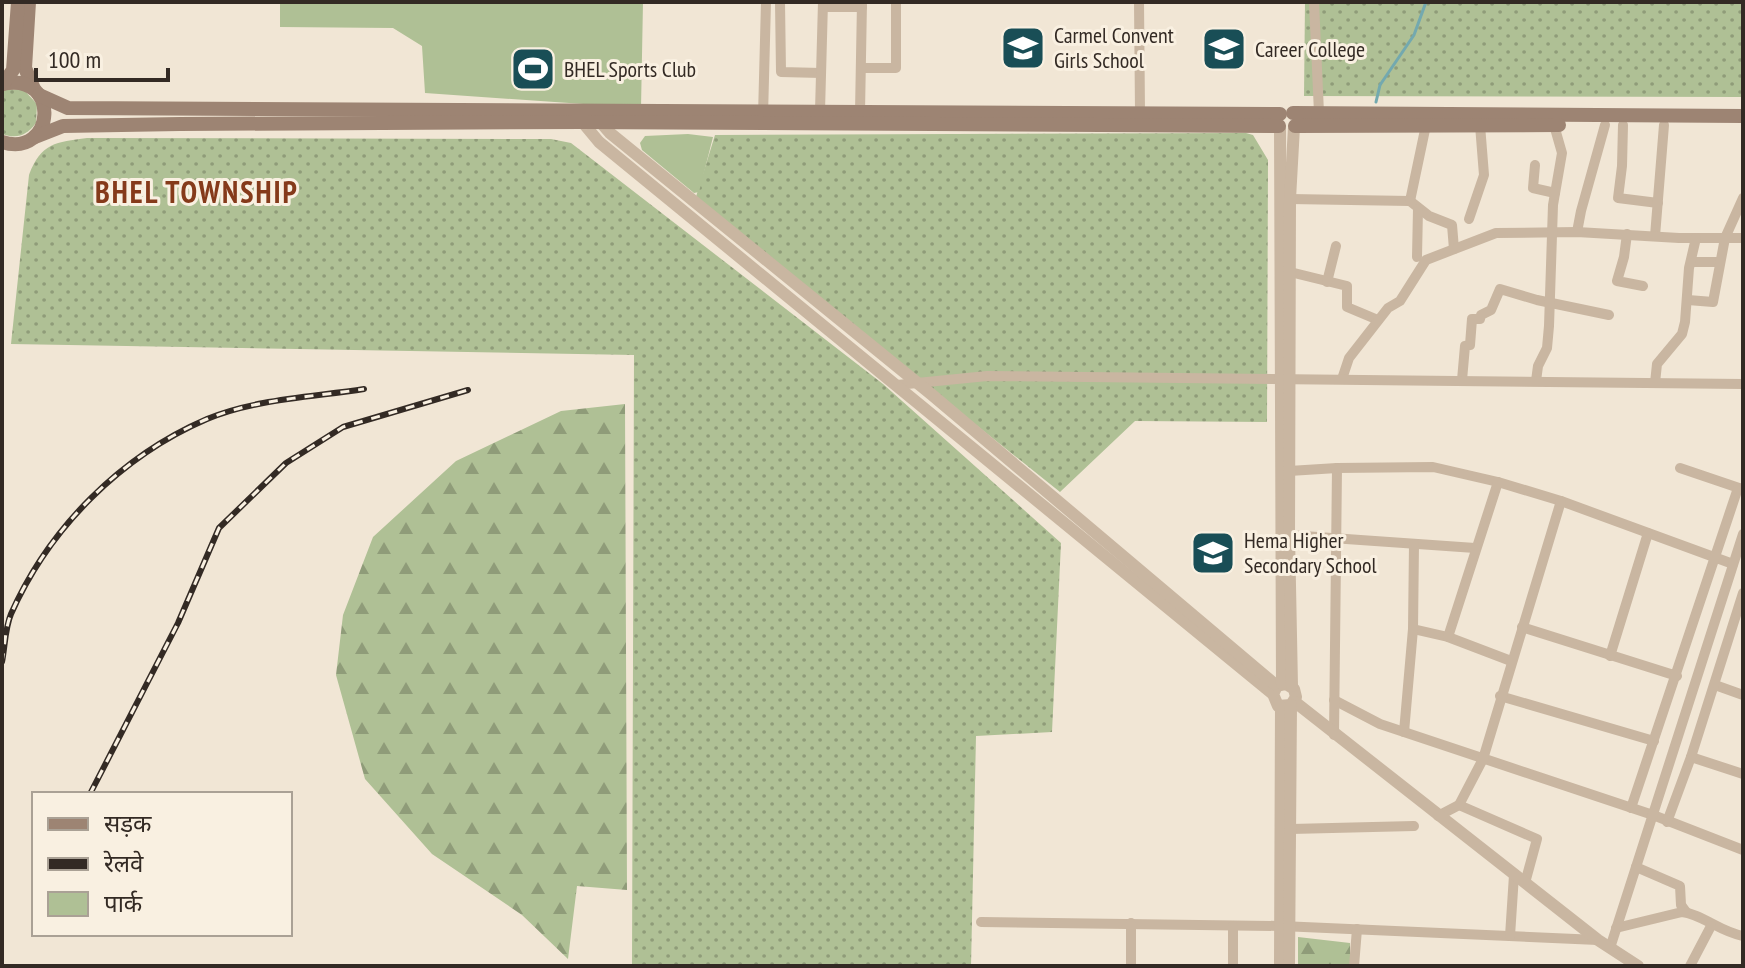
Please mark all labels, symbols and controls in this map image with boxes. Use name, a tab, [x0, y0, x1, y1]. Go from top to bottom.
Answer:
place label: Carmel Convent Girls School	[1054, 21, 1174, 74]
school or university icon: Carmel Convent Girls School	[999, 24, 1047, 72]
school or university icon: Career College	[1200, 25, 1248, 73]
scale bar	[36, 32, 168, 82]
place label: Career College	[1255, 35, 1365, 63]
text: 100 m	[48, 44, 101, 75]
sports icon: BHEL Sports Club	[509, 45, 557, 93]
place label: BHEL Sports Club	[564, 55, 696, 83]
district label: BHEL TOWNSHIP	[95, 172, 299, 211]
place label: Hema Higher Secondary School	[1244, 526, 1378, 579]
school or university icon: Hema Higher Secondary School	[1189, 529, 1237, 577]
legend	[32, 792, 292, 936]
text: सड़क	[104, 808, 152, 839]
text: रेलवे	[103, 848, 144, 879]
text: पार्क	[104, 888, 143, 919]

